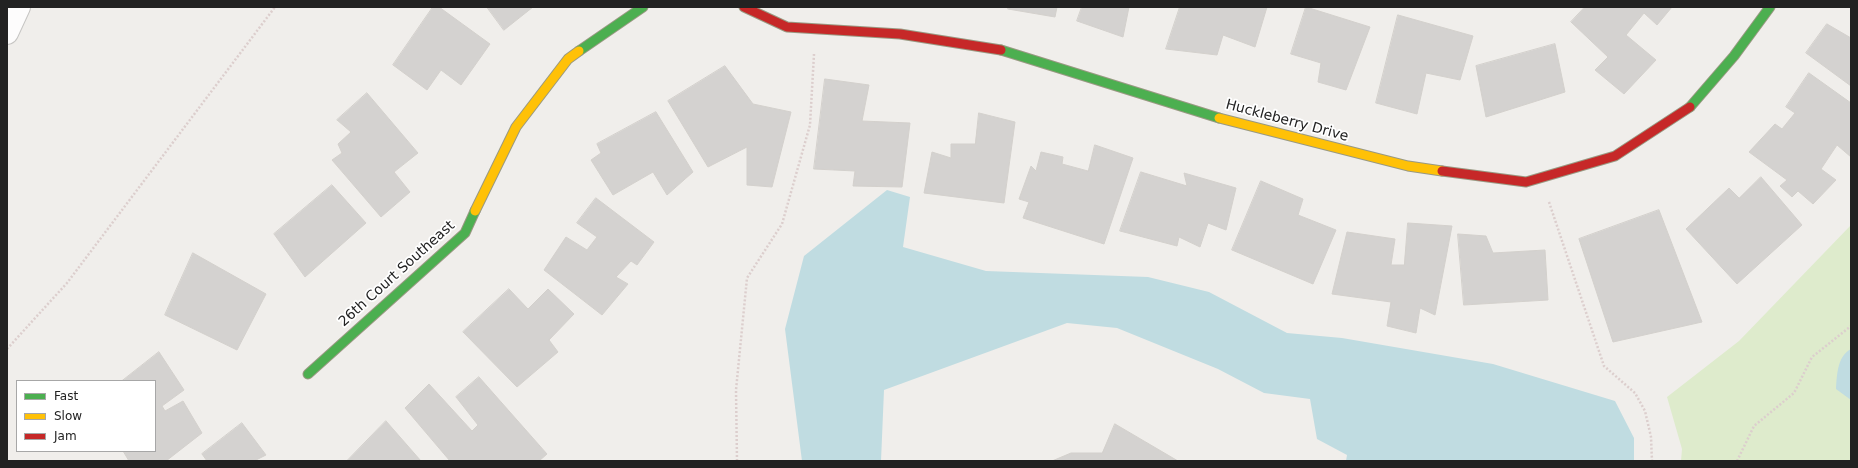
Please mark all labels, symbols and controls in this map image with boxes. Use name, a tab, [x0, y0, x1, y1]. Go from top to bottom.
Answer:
street label: Huckleberry Drive	[1224, 97, 1350, 145]
street label: 26th Court Southeast	[336, 218, 458, 330]
legend	[16, 380, 156, 452]
text: Fast	[54, 389, 78, 403]
text: Slow	[54, 409, 82, 423]
text: Jam	[54, 429, 77, 443]

